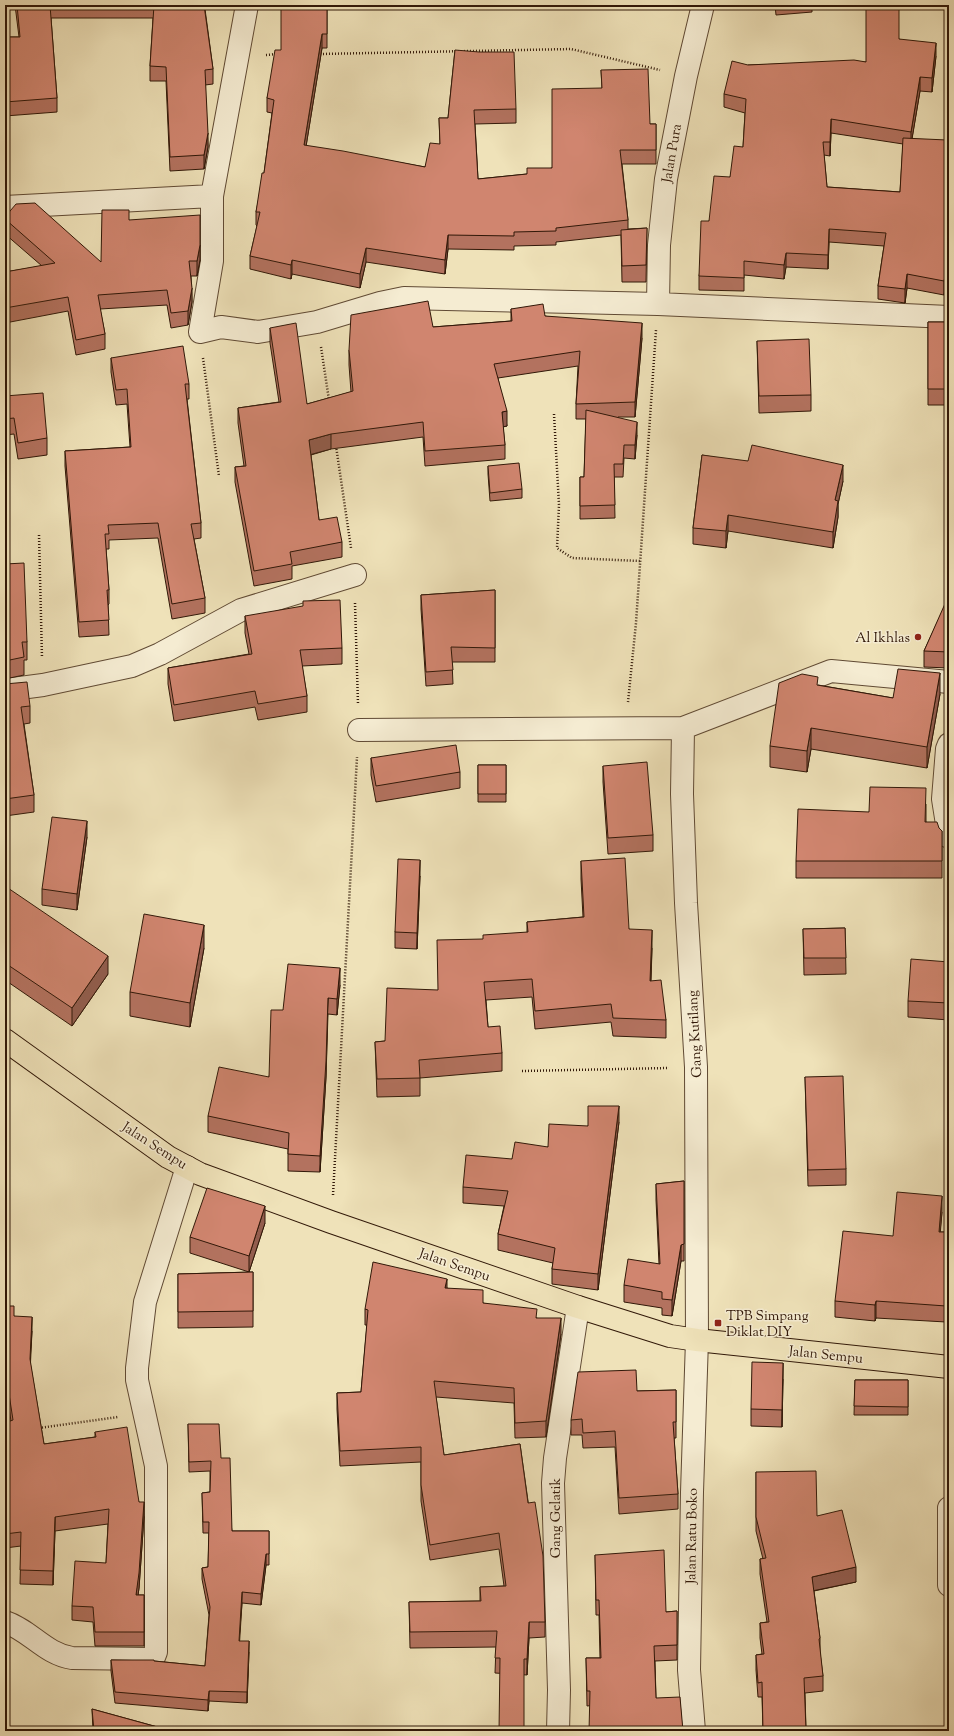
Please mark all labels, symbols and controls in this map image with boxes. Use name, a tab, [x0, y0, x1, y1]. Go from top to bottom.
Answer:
street label: Jalan Pura	[658, 122, 688, 185]
place label: Al Ikhlas	[855, 629, 910, 649]
marker: Al Ikhlas	[913, 632, 923, 642]
street label: Gang Kutilang	[684, 989, 708, 1078]
street label: Jalan Sempu	[116, 1118, 191, 1175]
street label: Jalan Sempu	[415, 1244, 493, 1287]
place label: TPB Simpang Diklat DIY	[726, 1307, 809, 1343]
marker: TPB Simpang Diklat DIY	[713, 1318, 723, 1328]
street label: Jalan Sempu	[787, 1342, 864, 1370]
street label: Gang Gelatik	[547, 1477, 567, 1558]
street label: Jalan Ratu Boko	[682, 1488, 704, 1585]

